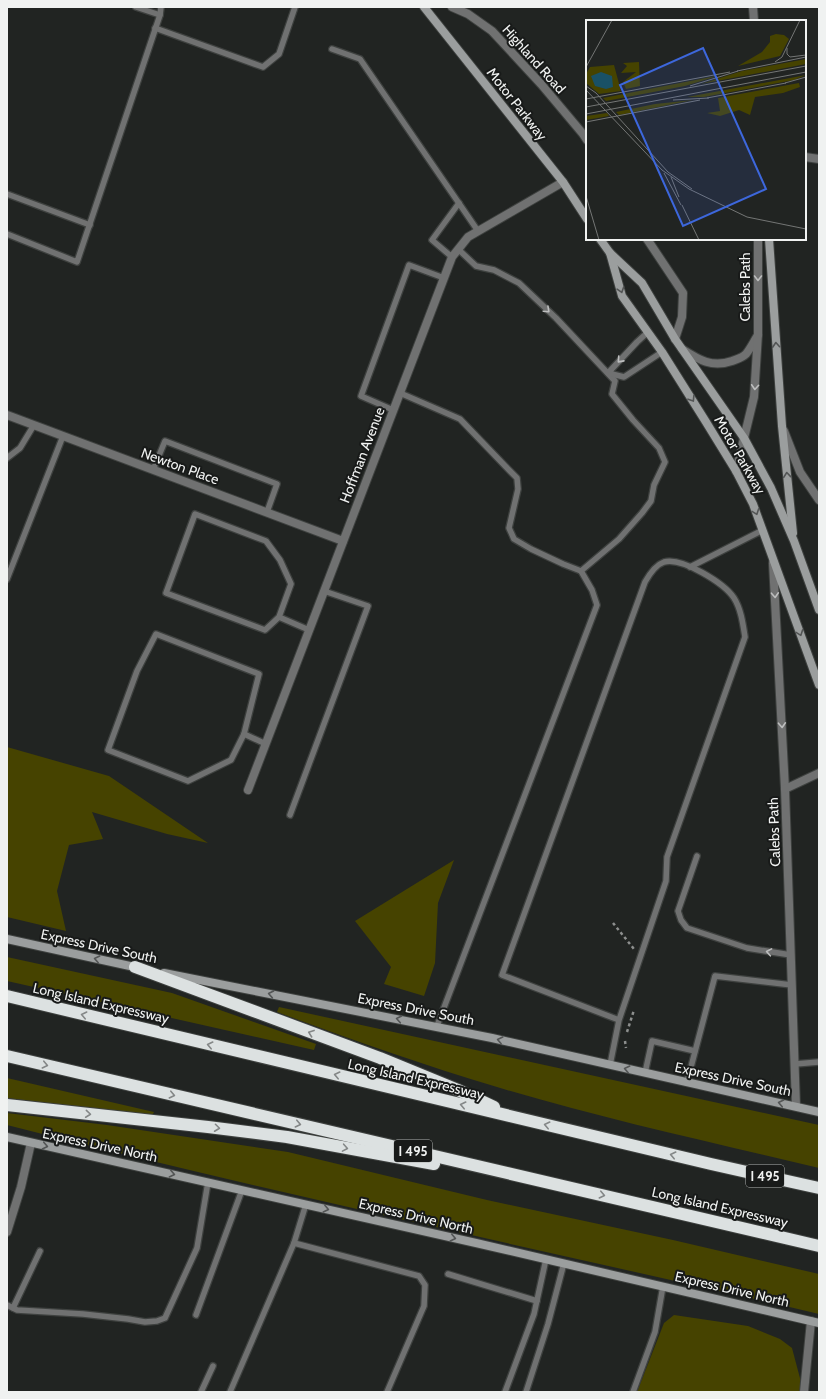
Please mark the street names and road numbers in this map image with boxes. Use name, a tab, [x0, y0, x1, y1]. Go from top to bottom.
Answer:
street label: Highland Road	[498, 21, 570, 97]
street label: Motor Parkway	[483, 64, 551, 144]
street label: Calebs Path	[736, 252, 754, 322]
street label: Hoffman Avenue	[336, 405, 388, 505]
street label: Motor Parkway	[710, 413, 770, 497]
street label: Newton Place	[139, 444, 221, 488]
street label: Calebs Path	[764, 797, 784, 867]
street label: Express Drive South	[39, 925, 159, 967]
street label: Long Island Expressway	[31, 979, 171, 1027]
street label: Express Drive South	[356, 989, 476, 1029]
street label: Long Island Expressway	[346, 1055, 486, 1103]
street label: Express Drive South	[673, 1058, 793, 1100]
street label: Express Drive North	[41, 1124, 159, 1166]
road number: I 495	[394, 1140, 432, 1162]
road number: I 495	[746, 1165, 784, 1187]
street label: Long Island Expressway	[650, 1183, 790, 1231]
street label: Express Drive North	[357, 1194, 475, 1238]
street label: Express Drive North	[673, 1267, 791, 1311]

